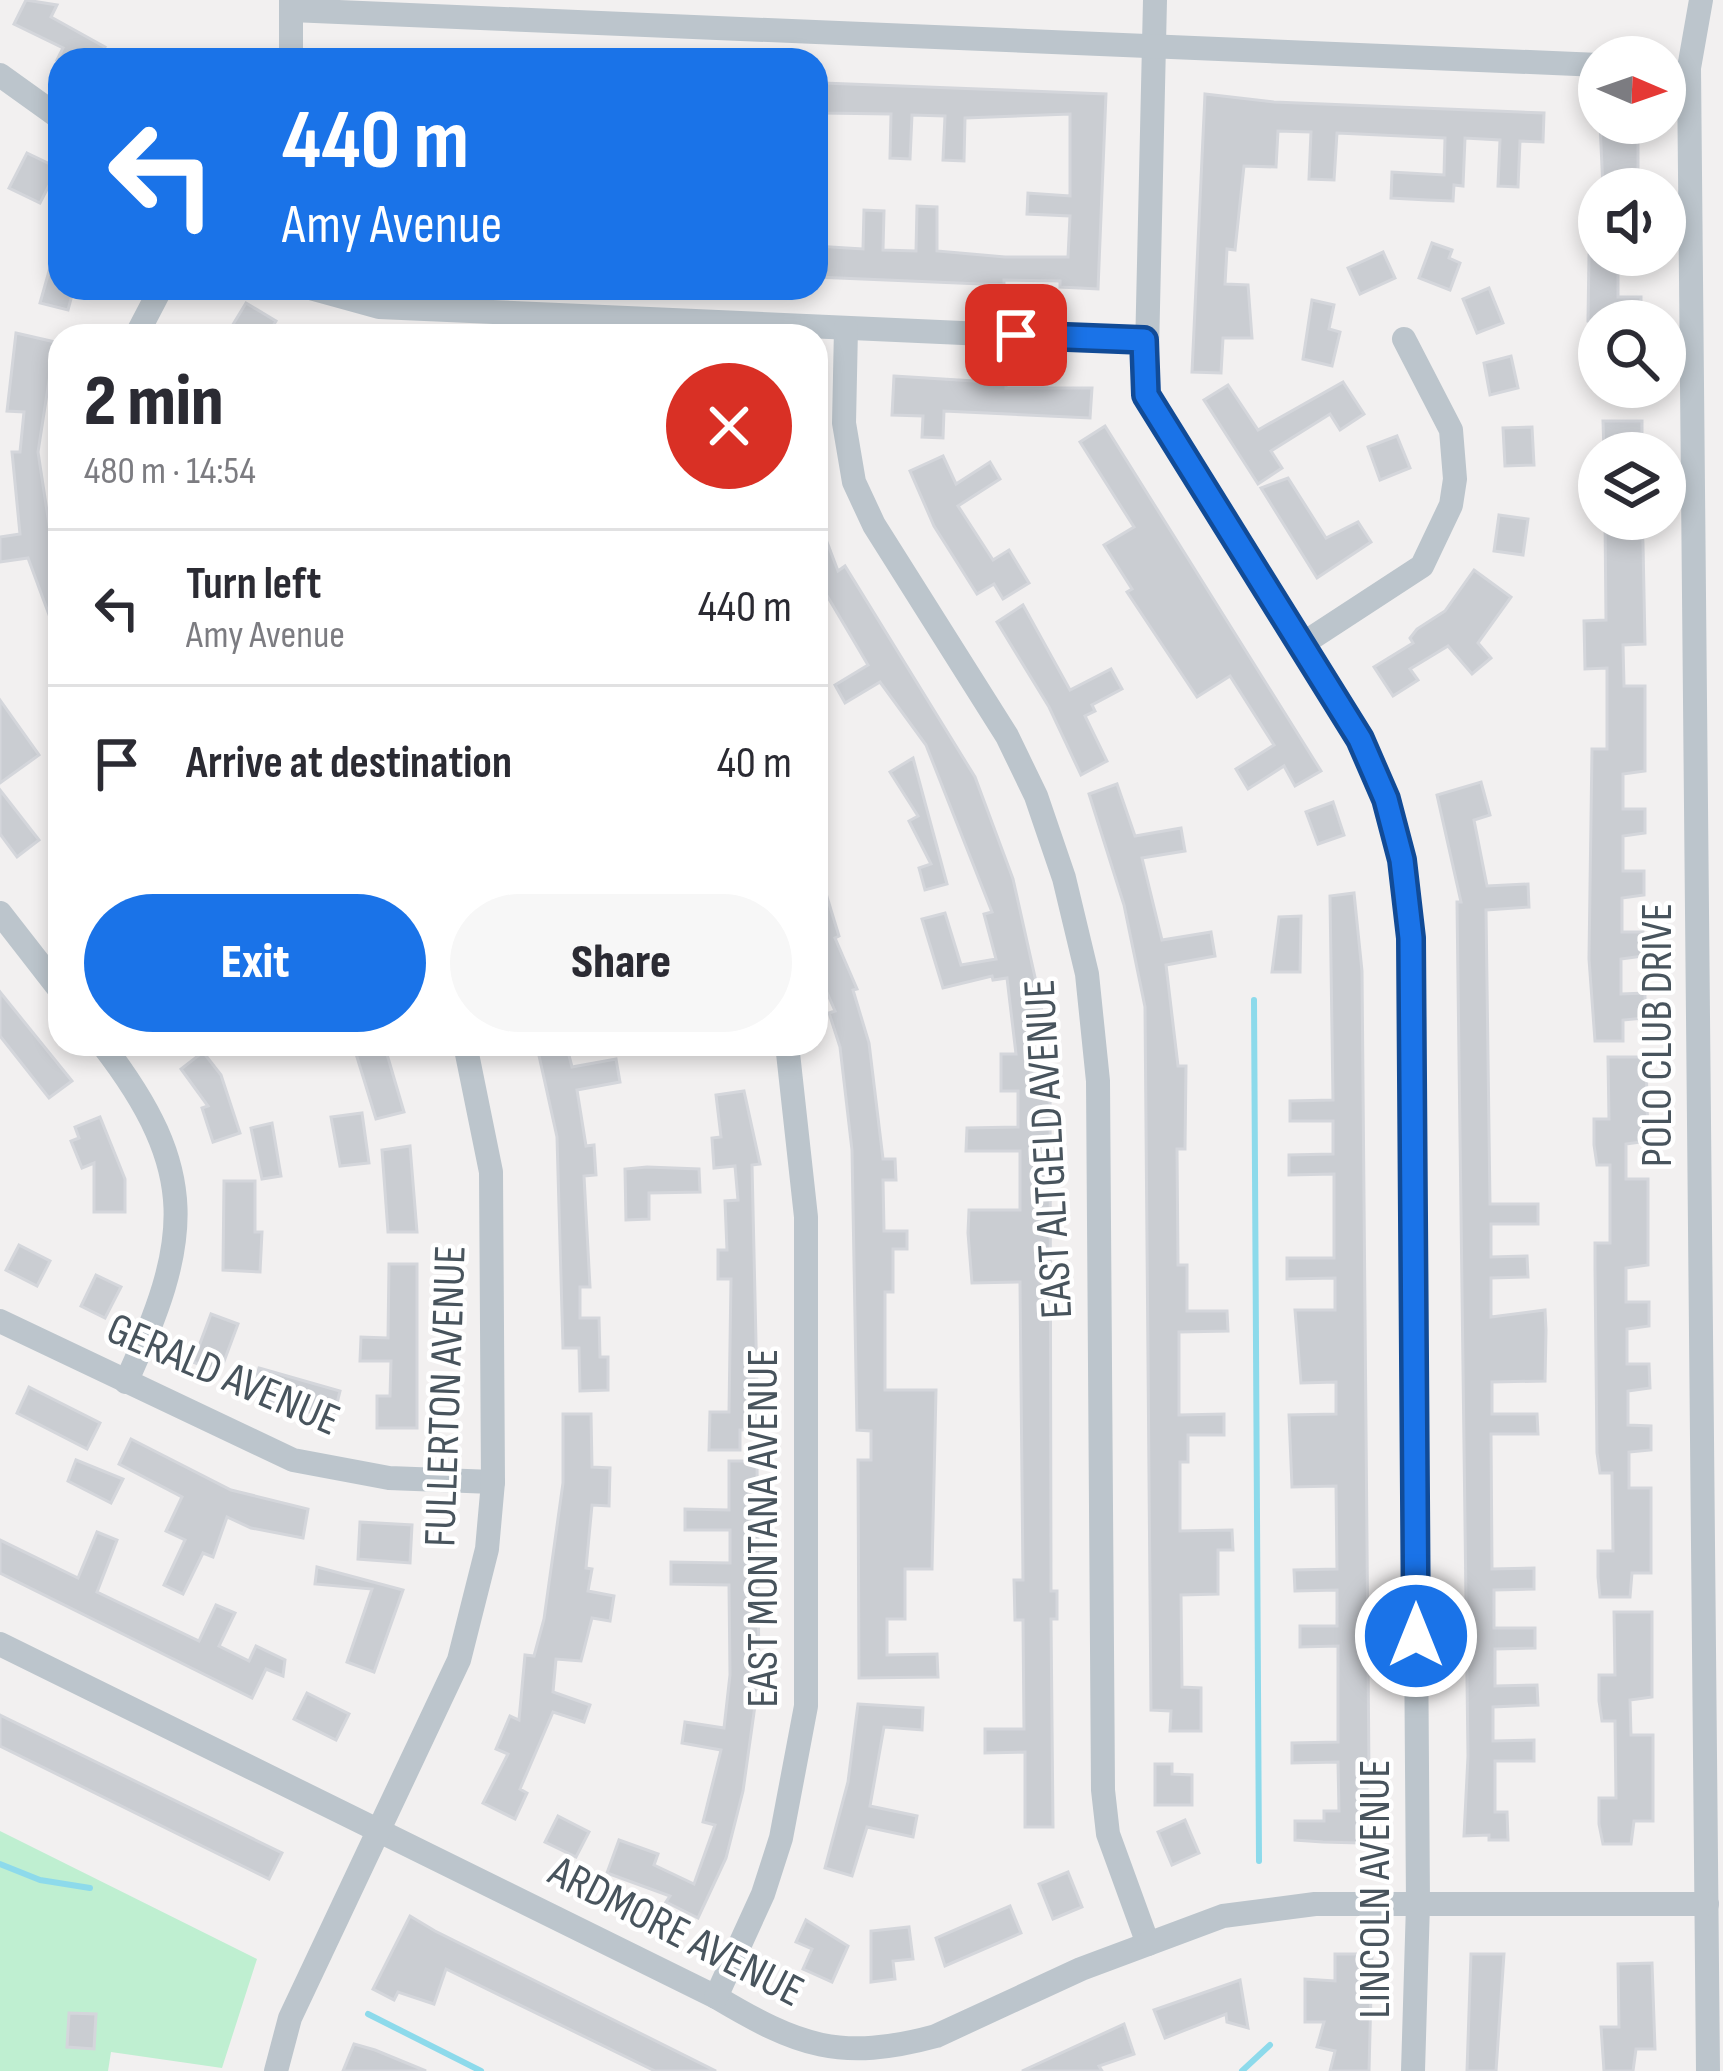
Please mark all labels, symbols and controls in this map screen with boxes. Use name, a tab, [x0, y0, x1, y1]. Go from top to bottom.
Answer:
north arrow	[1578, 36, 1686, 144]
map controls	[1578, 36, 1686, 540]
text: 440 m	[282, 91, 469, 192]
icon: left	[84, 96, 240, 252]
button: sound	[1578, 168, 1686, 276]
text: Amy Avenue	[282, 193, 502, 258]
pin	[965, 284, 1067, 386]
button: search	[1578, 300, 1686, 408]
icon: arrive	[983, 302, 1049, 368]
text: 2 min	[84, 359, 224, 446]
button: close	[666, 363, 792, 489]
button: layers	[1578, 432, 1686, 540]
text: 480 m · 14:54	[84, 448, 256, 495]
text: Turn left	[186, 557, 321, 612]
icon: left	[84, 575, 150, 641]
text: 440 m	[698, 580, 792, 635]
text: Amy Avenue	[186, 612, 345, 659]
icon: arrive	[84, 731, 150, 797]
text: Arrive at destination	[186, 736, 512, 791]
text: 40 m	[717, 736, 792, 791]
button: Exit	[84, 894, 426, 1032]
button: Share	[450, 894, 792, 1032]
street label: POLO CLUB DRIVE	[1630, 903, 1685, 1167]
street label: EAST ALTGELD AVENUE	[1013, 978, 1085, 1320]
street label: FULLERTON AVENUE	[413, 1244, 479, 1548]
street label: GERALD AVENUE	[98, 1301, 348, 1449]
street label: EAST MONTANA AVENUE	[736, 1348, 791, 1708]
position arrow	[1353, 1573, 1479, 1699]
street label: LINCOLN AVENUE	[1348, 1759, 1403, 2019]
street label: ARDMORE AVENUE	[539, 1844, 812, 2020]

